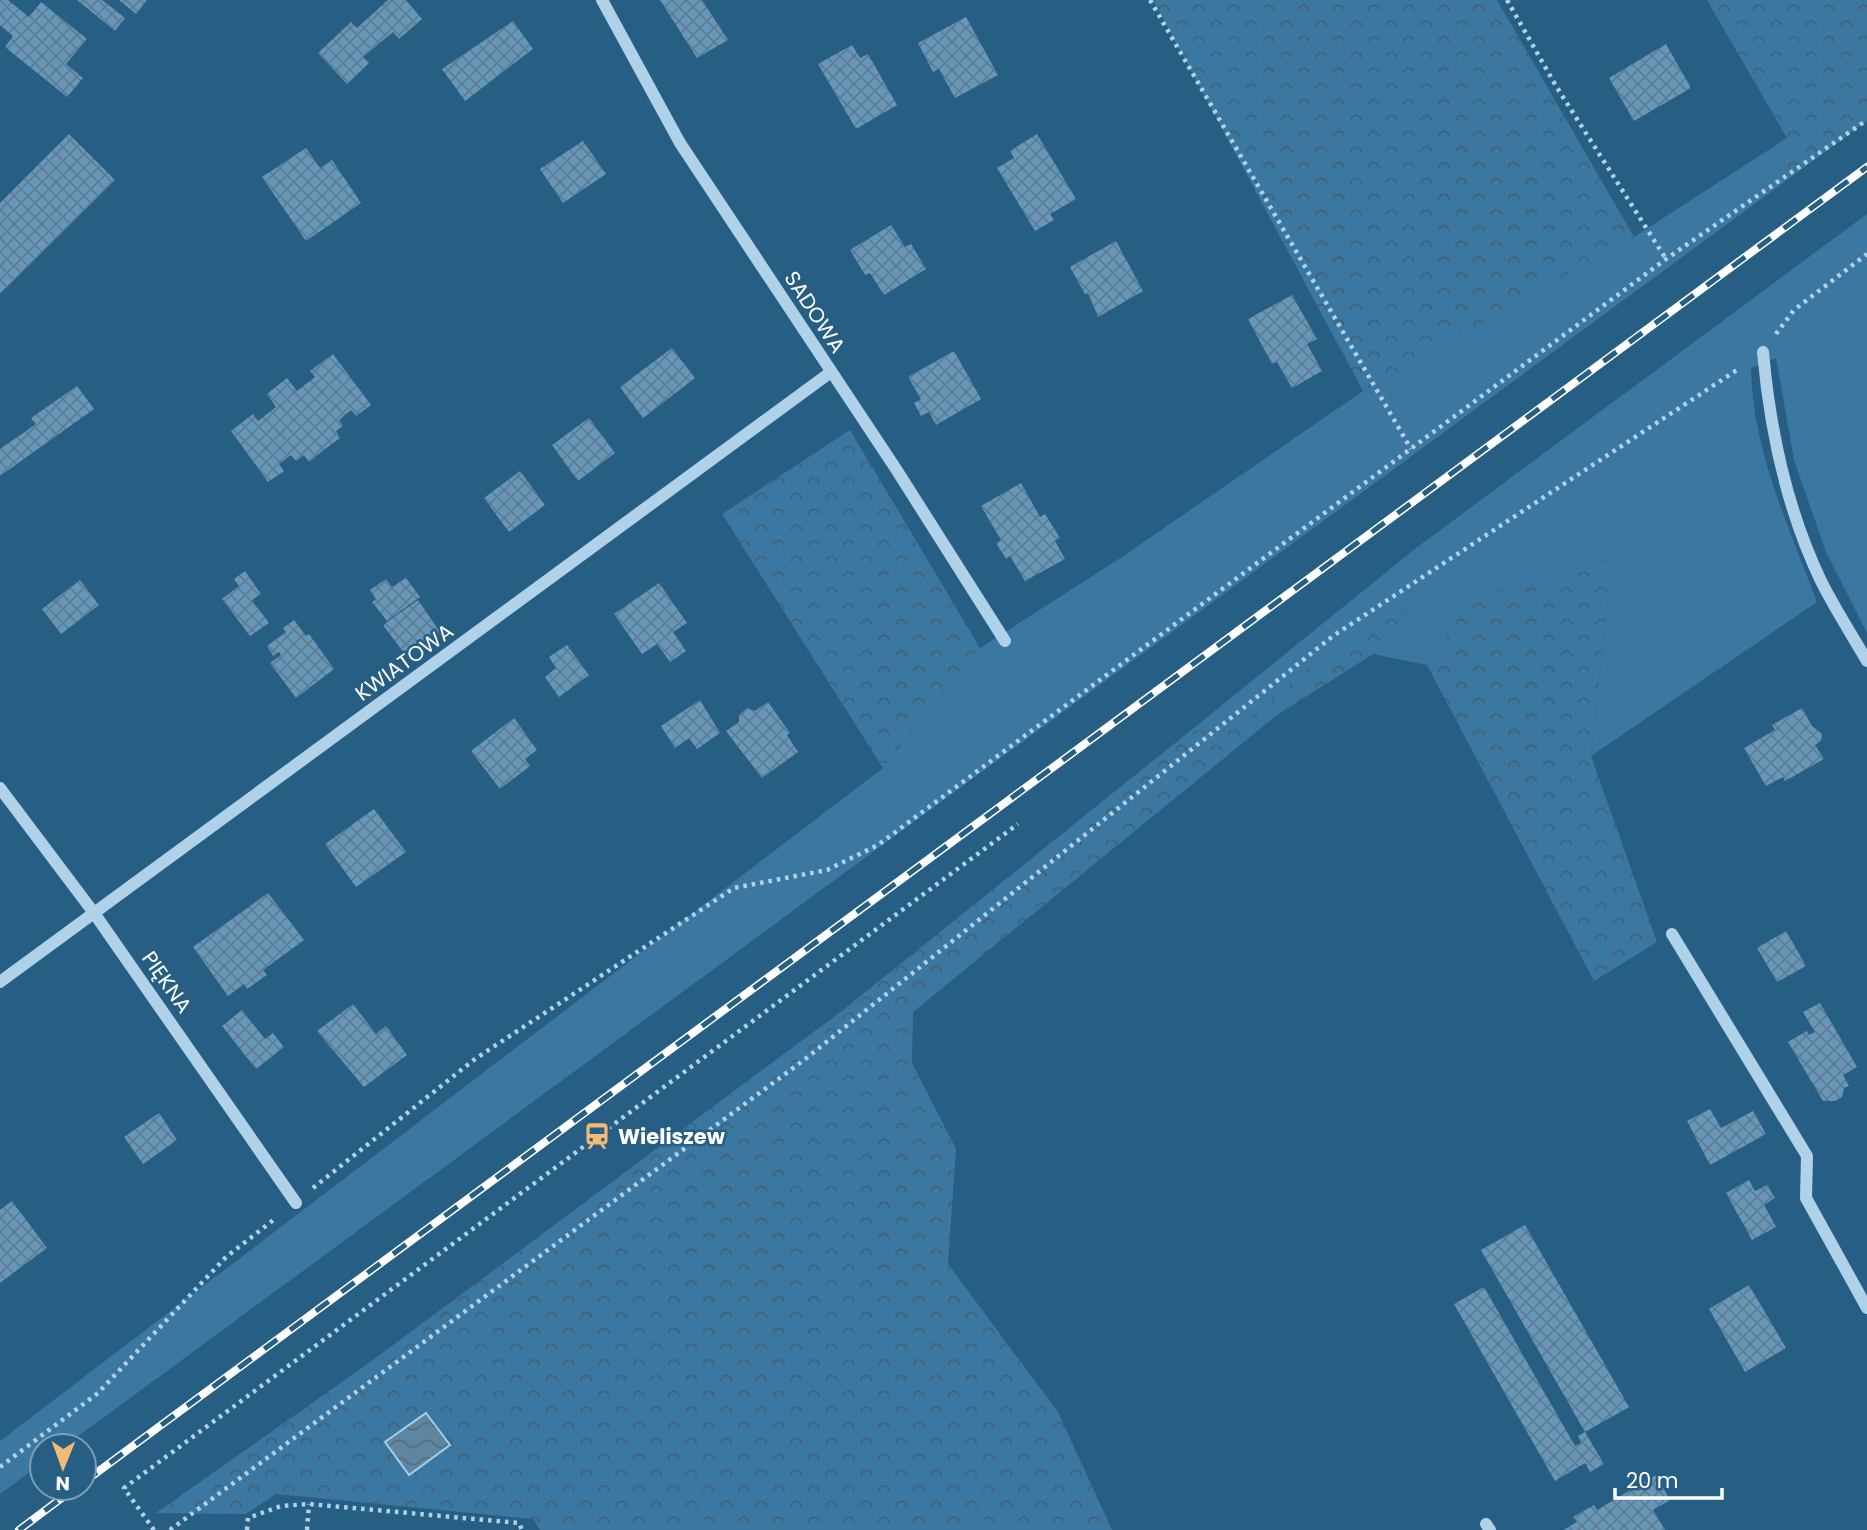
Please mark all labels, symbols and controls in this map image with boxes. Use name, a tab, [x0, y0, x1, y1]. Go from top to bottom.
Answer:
street label: SADOWA	[778, 265, 852, 359]
street label: KWIATOWA	[349, 616, 459, 708]
street label: PIĘKNA	[135, 945, 199, 1019]
station icon: Wieliszew	[582, 1121, 612, 1151]
place label: Wieliszew	[618, 1122, 726, 1151]
north arrow	[28, 1432, 98, 1502]
scale bar	[1615, 1456, 1722, 1500]
text: 20 m	[1626, 1466, 1679, 1495]
text: N	[55, 1470, 70, 1497]

